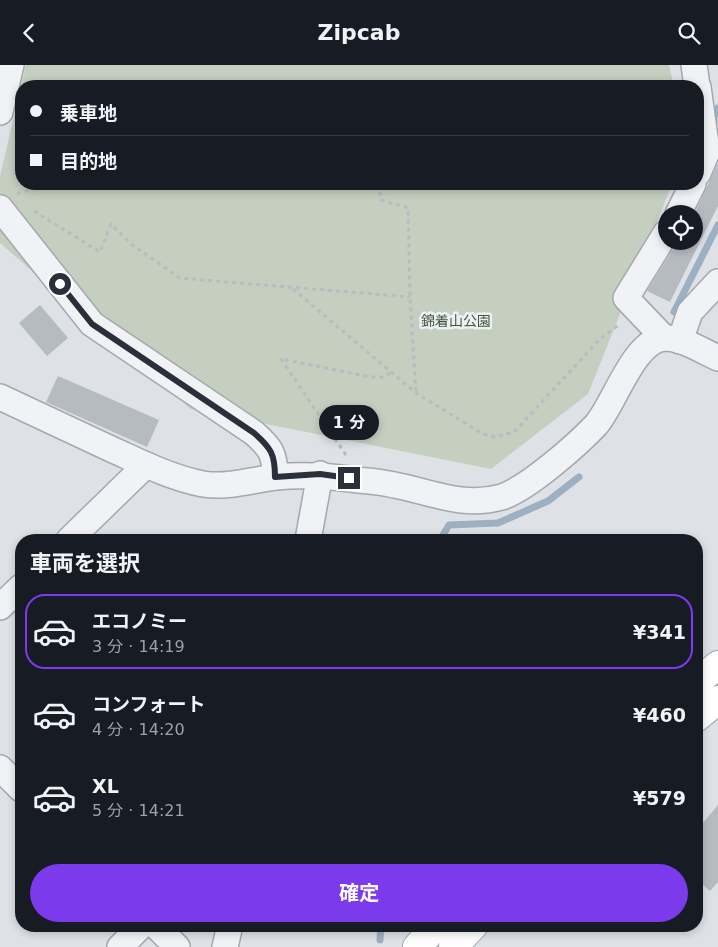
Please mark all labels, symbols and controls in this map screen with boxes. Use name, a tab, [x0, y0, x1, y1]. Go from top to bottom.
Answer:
icon: back	[15, 19, 43, 47]
icon: search	[675, 19, 703, 47]
text: Zipcab	[318, 20, 400, 45]
text: 乗車地	[60, 102, 117, 124]
text: 目的地	[60, 150, 117, 172]
map controls	[658, 205, 703, 250]
button: locate	[658, 205, 703, 250]
route start	[49, 273, 71, 295]
park label: 錦着山公園	[421, 313, 491, 329]
callout: 1 分	[319, 405, 379, 441]
text: 1 分	[333, 413, 365, 432]
route end	[338, 467, 360, 489]
text: 車両を選択	[30, 551, 140, 576]
icon: car	[32, 609, 77, 654]
text: エコノミー	[92, 610, 187, 632]
text: ¥341	[633, 621, 686, 643]
text: 3 分 · 14:19	[92, 637, 185, 656]
icon: car	[32, 692, 77, 737]
text: コンフォート	[92, 693, 205, 715]
text: ¥460	[633, 704, 686, 726]
text: 4 分 · 14:20	[92, 720, 185, 739]
icon: car	[32, 775, 77, 820]
text: XL	[92, 775, 119, 797]
text: ¥579	[633, 787, 686, 809]
text: 5 分 · 14:21	[92, 801, 185, 820]
button: 確定	[30, 864, 688, 922]

